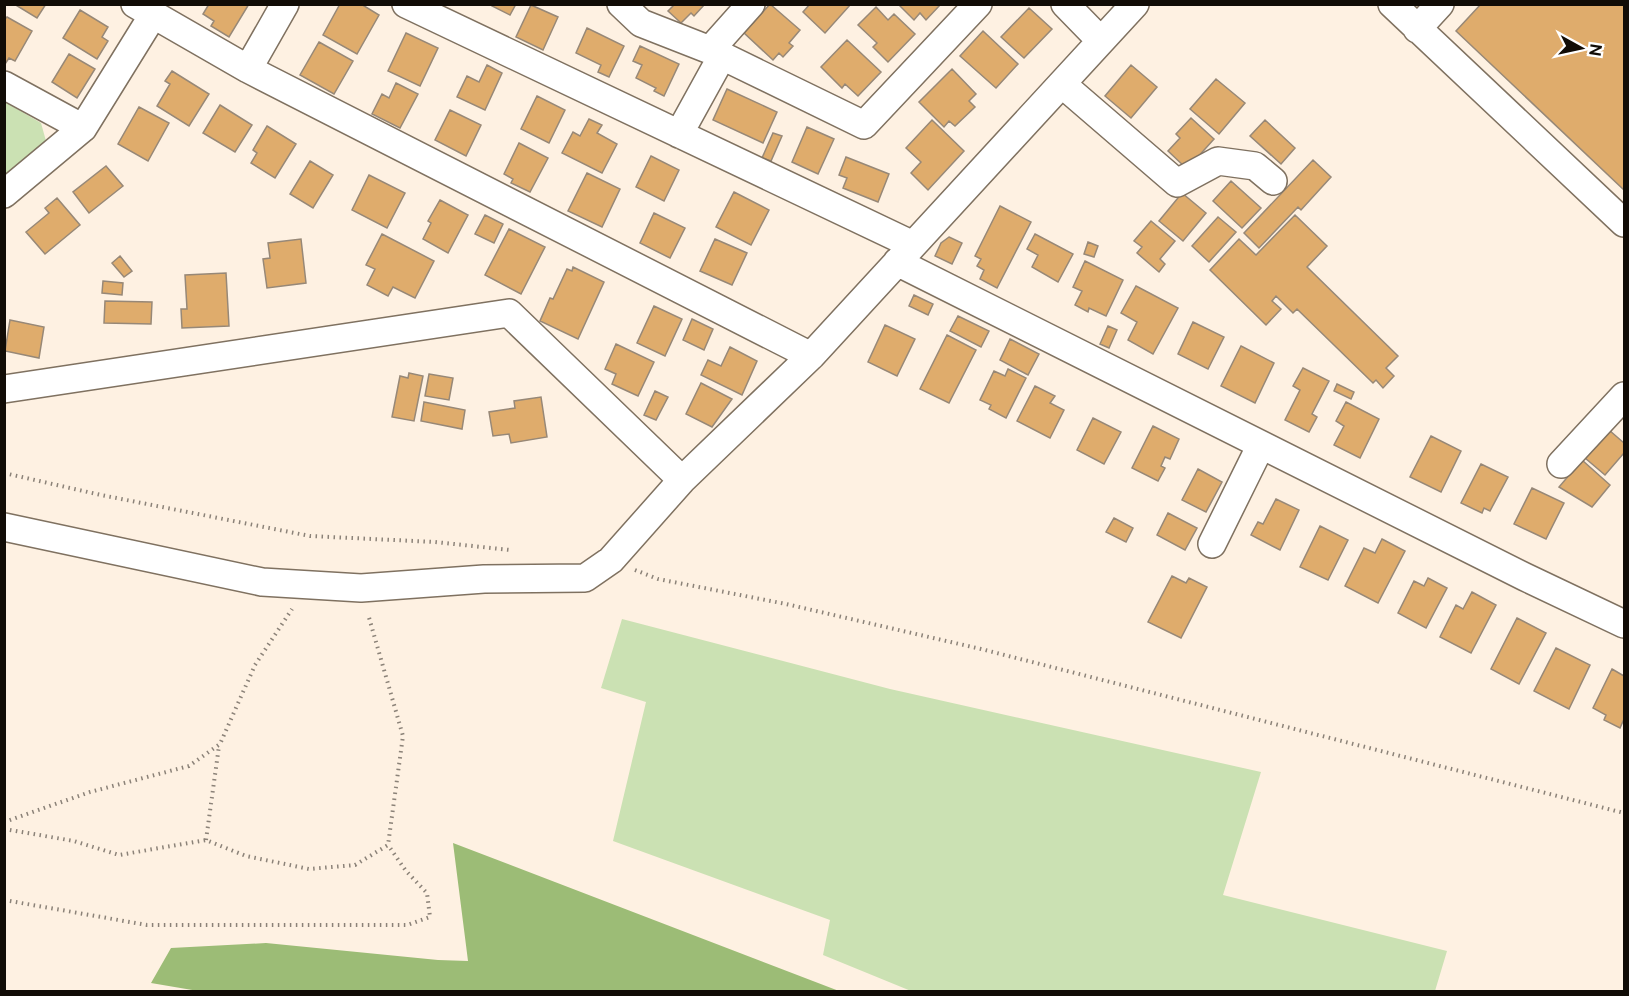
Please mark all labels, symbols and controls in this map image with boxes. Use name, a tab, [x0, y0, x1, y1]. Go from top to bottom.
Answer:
north arrow	[1551, 18, 1611, 78]
text: N	[1585, 42, 1606, 58]

